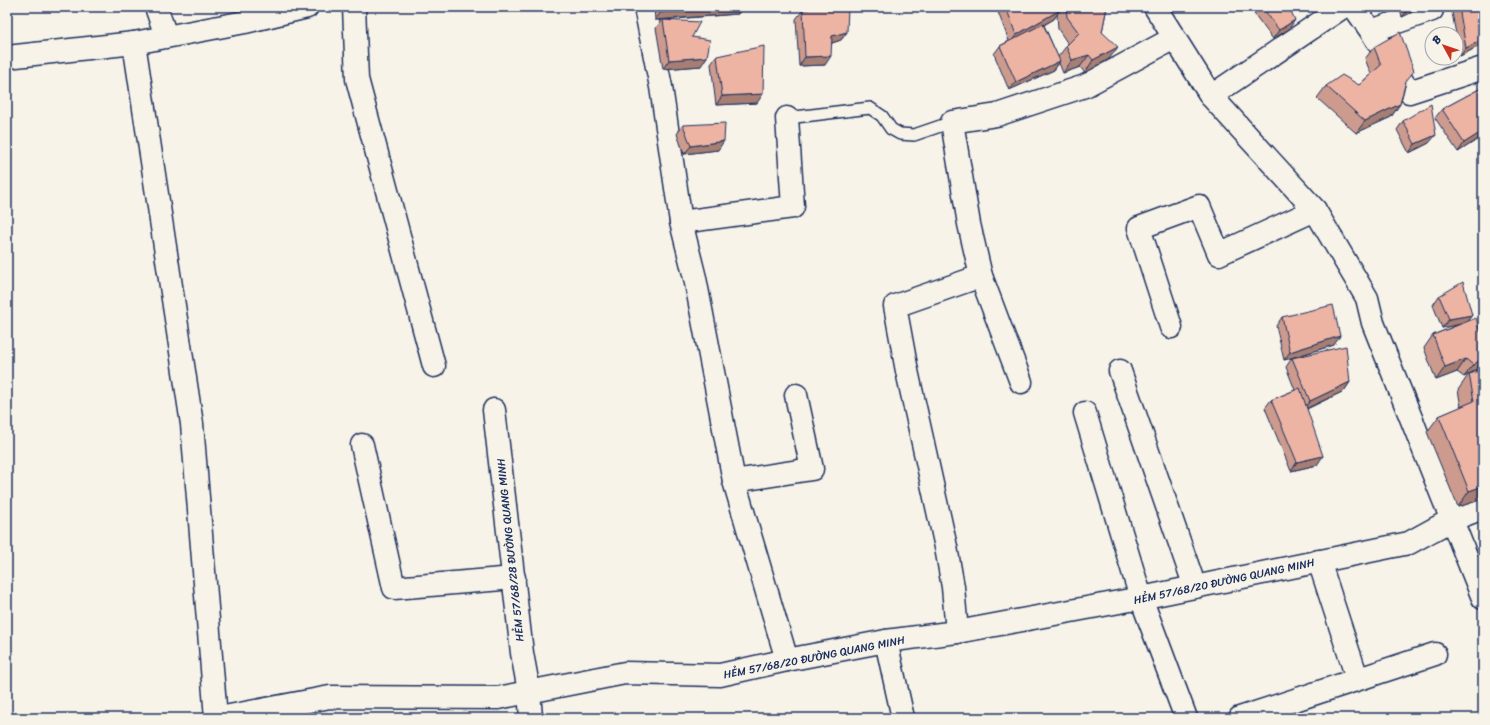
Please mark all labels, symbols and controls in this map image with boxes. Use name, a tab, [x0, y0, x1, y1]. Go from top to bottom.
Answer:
north arrow	[1424, 26, 1464, 66]
text: B	[1427, 31, 1446, 49]
street label: HẺM 57/68/28 ĐƯỜNG QUANG MINH	[491, 457, 530, 643]
street label: HẺM 57/68/20 ĐƯỜNG QUANG MINH	[1132, 553, 1317, 610]
street label: HẺM 57/68/20 ĐƯỜNG QUANG MINH	[722, 631, 907, 684]

